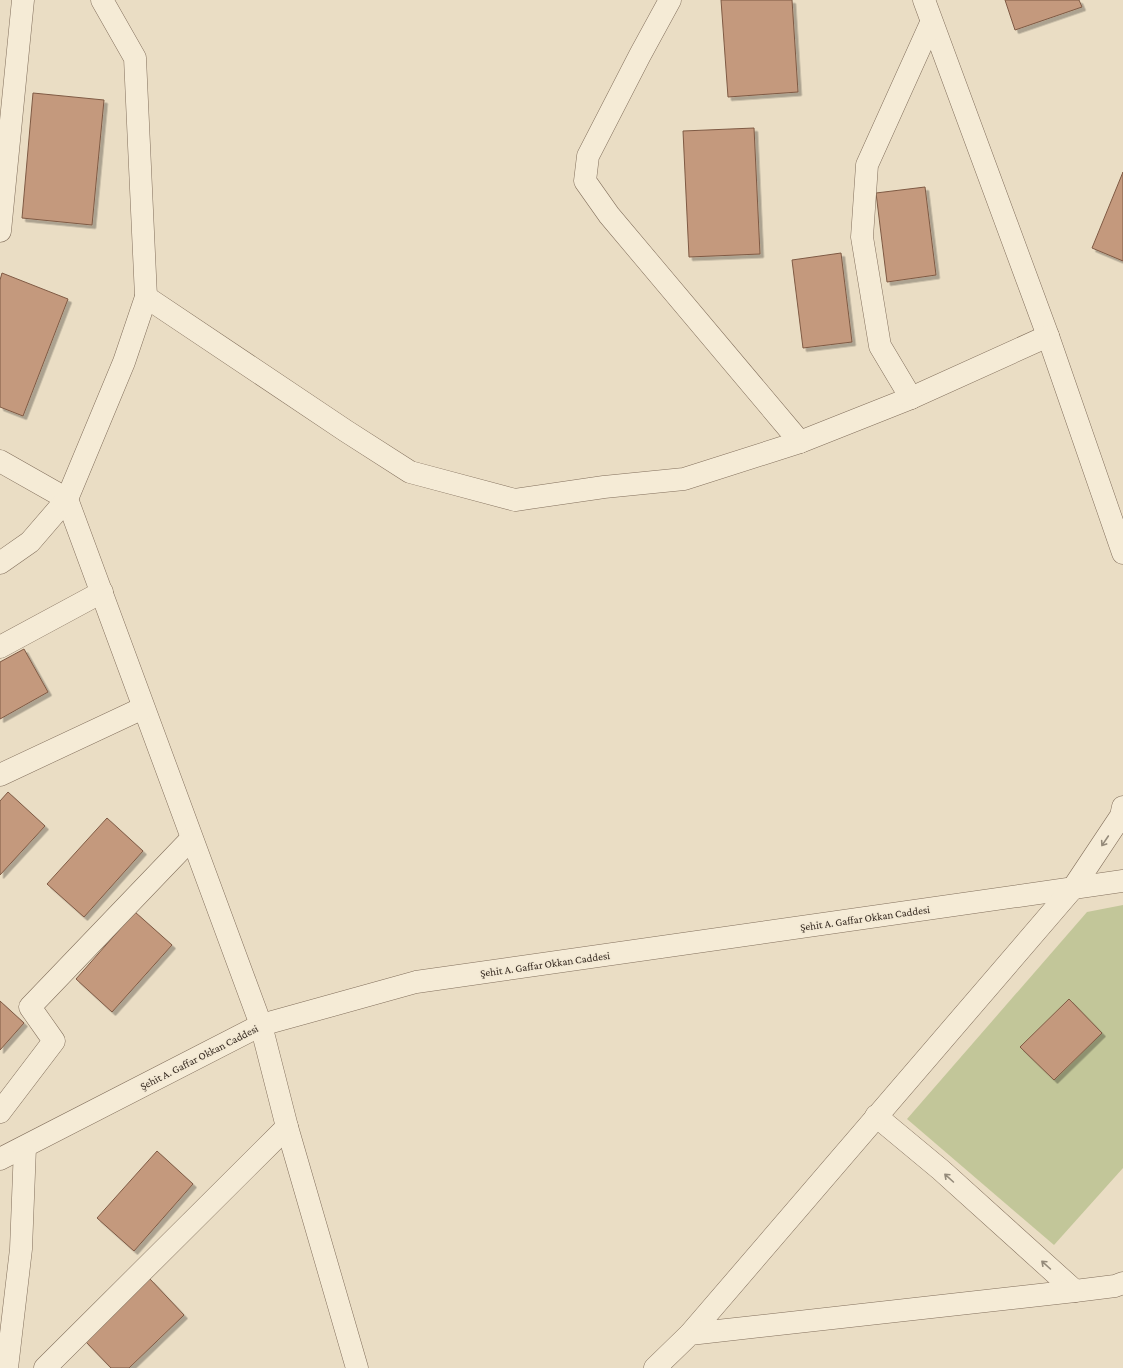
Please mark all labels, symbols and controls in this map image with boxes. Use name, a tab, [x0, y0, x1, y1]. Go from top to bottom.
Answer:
one-way arrow	[1101, 835, 1109, 846]
street label: Şehit A. Gaffar Okkan Caddesi	[799, 903, 931, 934]
street label: Şehit A. Gaffar Okkan Caddesi	[479, 949, 611, 980]
street label: Şehit A. Gaffar Okkan Caddesi	[138, 1022, 261, 1093]
one-way arrow	[944, 1173, 954, 1182]
one-way arrow	[1041, 1260, 1051, 1269]

